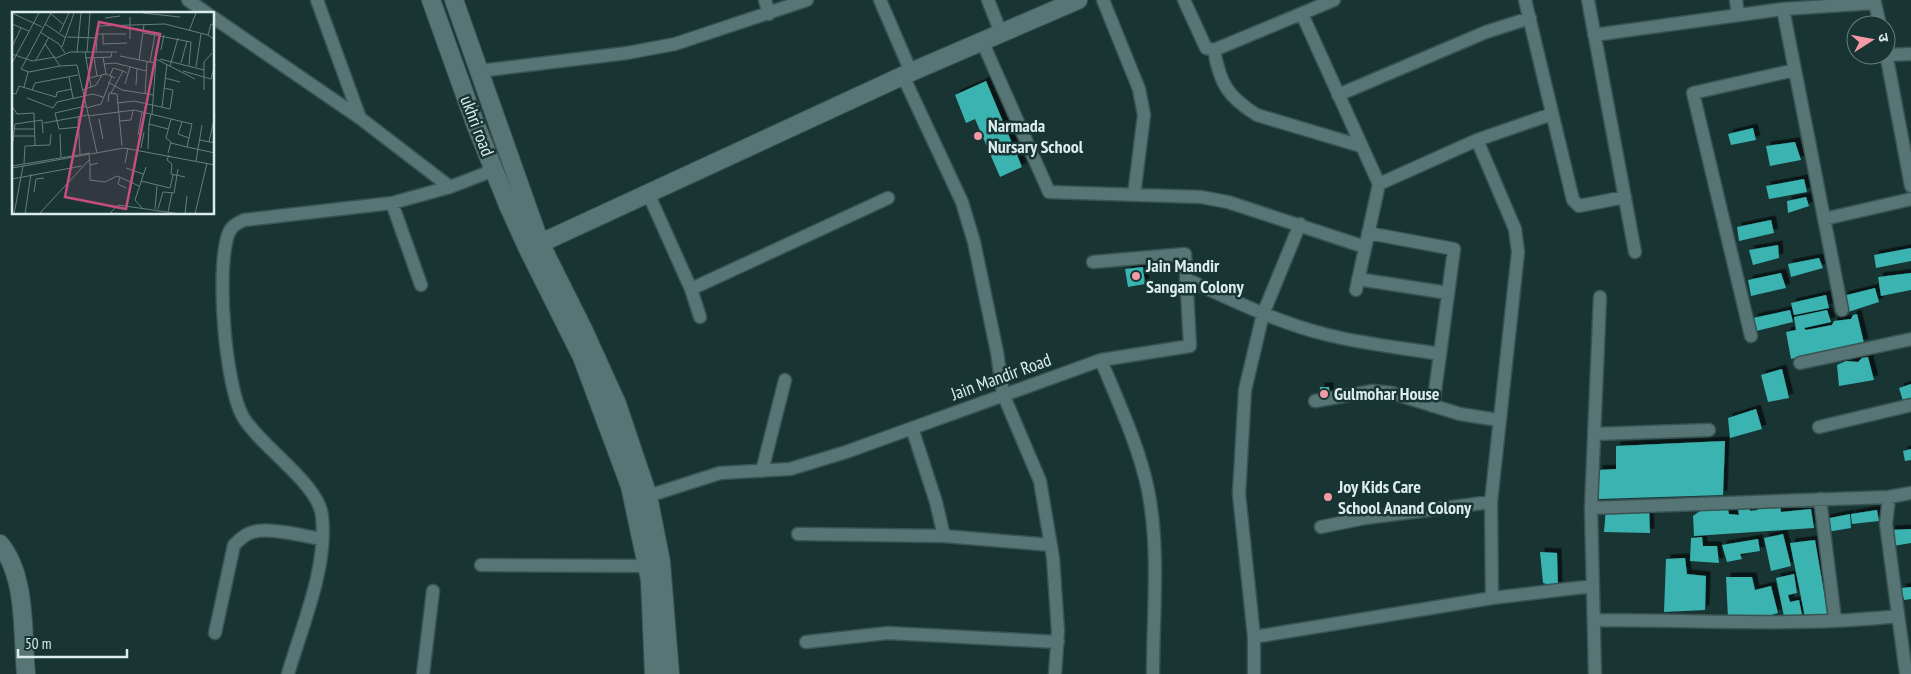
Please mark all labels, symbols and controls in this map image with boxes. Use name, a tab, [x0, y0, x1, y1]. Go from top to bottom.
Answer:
inset map	[12, 12, 215, 215]
north arrow	[1846, 15, 1896, 65]
text: उ	[1874, 32, 1894, 44]
street label: ukhri road	[455, 92, 500, 159]
place label: Narmada Nursary School	[988, 114, 1084, 158]
marker: Narmada Nursary School	[972, 130, 984, 142]
place label: Jain Mandir Sangam Colony	[1145, 254, 1244, 298]
marker: Jain Mandir Sangam Colony	[1130, 270, 1142, 282]
street label: Jain Mandir Road	[947, 348, 1054, 406]
place label: Gulmohar House	[1334, 382, 1440, 405]
marker: Gulmohar House	[1318, 388, 1330, 400]
place label: Joy Kids Care School Anand Colony	[1337, 475, 1472, 519]
marker: Joy Kids Care School Anand Colony	[1322, 491, 1334, 503]
scale bar	[18, 626, 126, 658]
text: 50 m	[25, 634, 51, 653]

